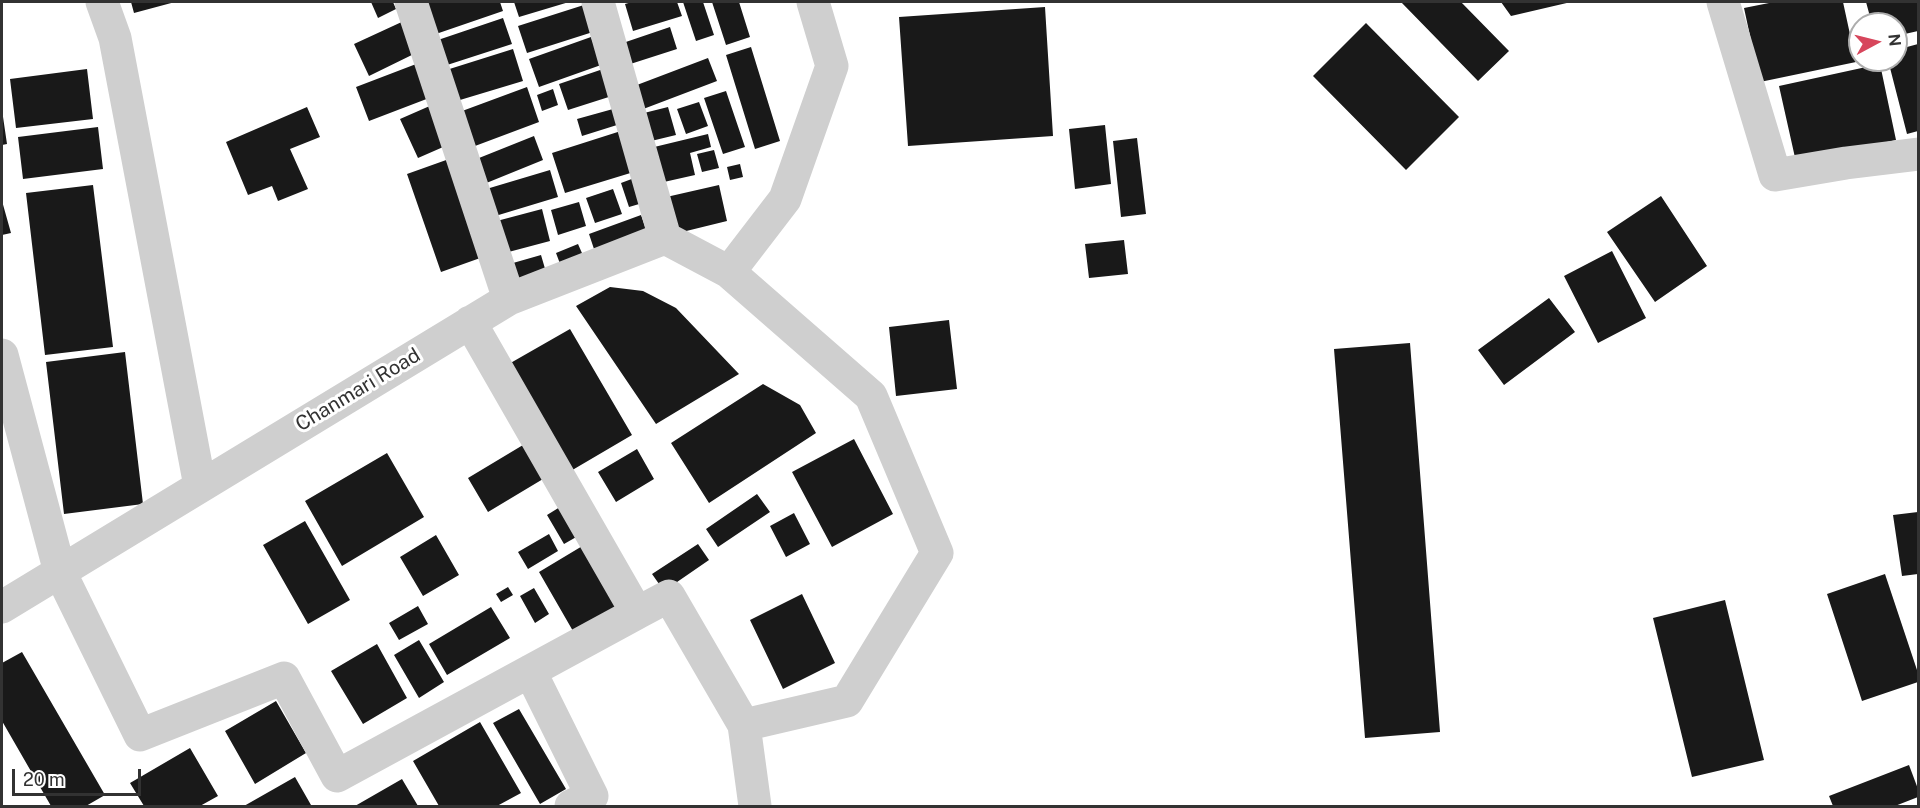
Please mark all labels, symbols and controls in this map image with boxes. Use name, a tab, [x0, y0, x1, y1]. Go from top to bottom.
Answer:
north arrow	[1848, 12, 1908, 72]
text: N	[1884, 33, 1905, 47]
street label: Chanmari Road	[291, 343, 425, 437]
scale bar	[15, 757, 144, 795]
text: 20 m	[23, 769, 65, 790]

